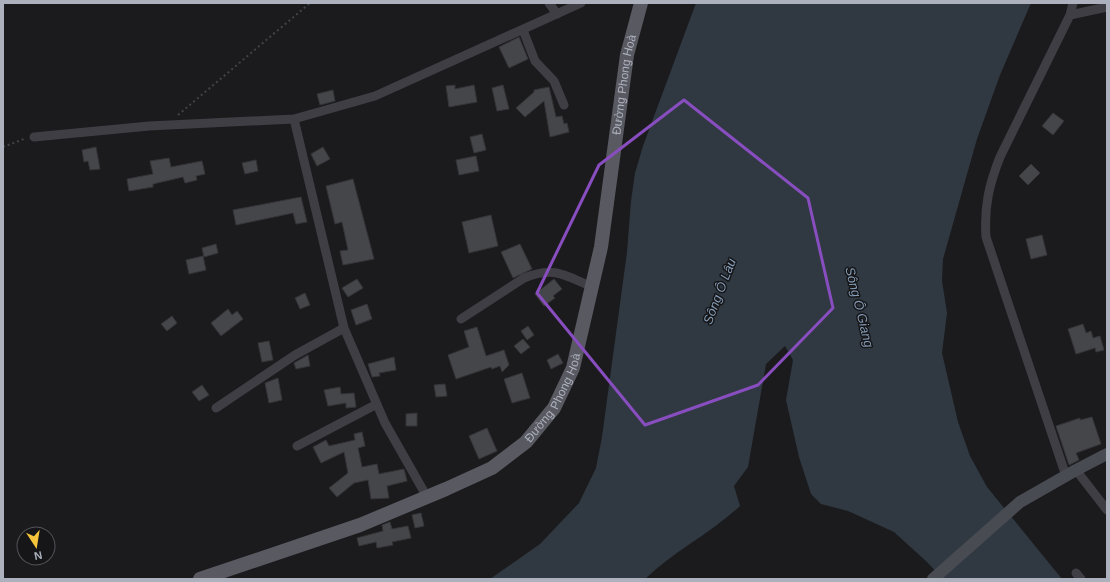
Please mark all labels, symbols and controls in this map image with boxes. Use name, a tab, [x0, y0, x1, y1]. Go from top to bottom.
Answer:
street label: Đường Phong Hoà	[609, 33, 639, 136]
water label: Sông Ô Lâu	[700, 256, 739, 326]
water label: Sông Ô Giang	[842, 265, 877, 350]
street label: Đường Phong Hoà	[522, 352, 583, 445]
north arrow	[16, 526, 56, 566]
text: N	[33, 549, 43, 562]

